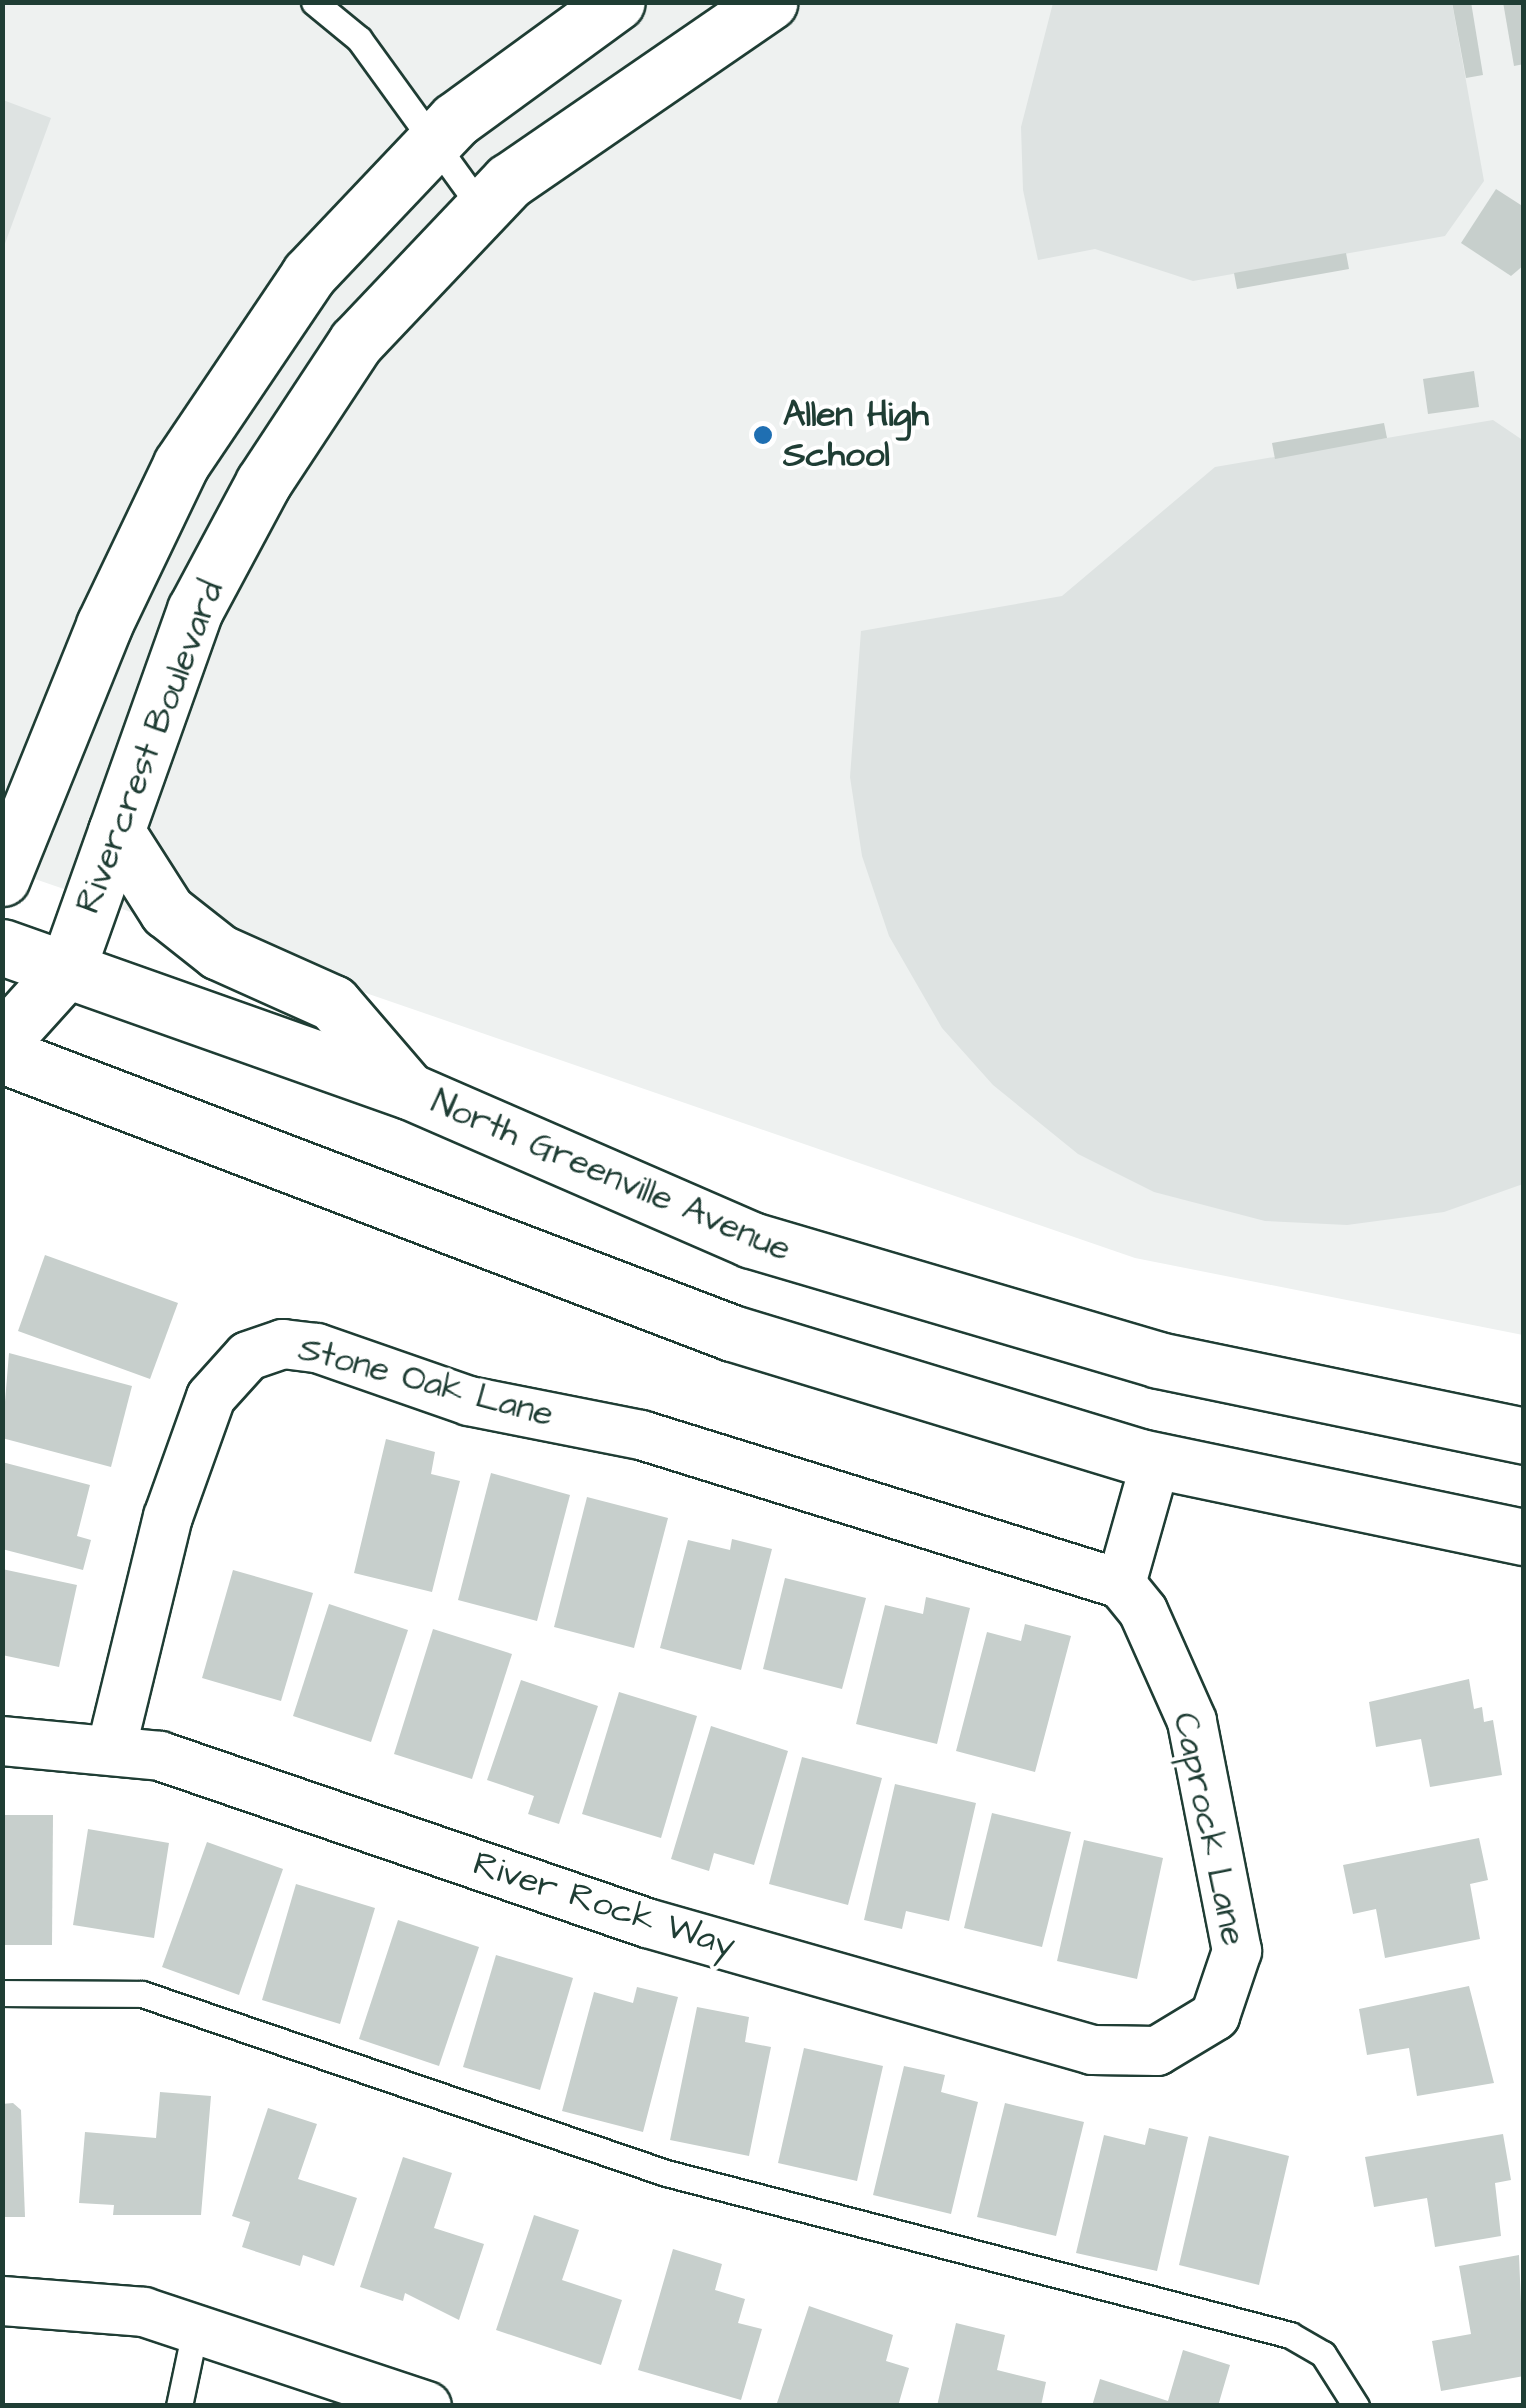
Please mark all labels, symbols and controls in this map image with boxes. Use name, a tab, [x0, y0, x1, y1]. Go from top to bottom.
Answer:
place label: Allen High School	[783, 394, 929, 476]
marker: Allen High School	[752, 424, 774, 446]
street label: Rivercrest Boulevard	[67, 575, 233, 919]
street label: North Greenville Avenue	[425, 1081, 797, 1271]
street label: Stone Oak Lane	[294, 1328, 558, 1436]
street label: Caprock Lane	[1164, 1709, 1254, 1949]
street label: River Rock Way	[468, 1843, 740, 1967]

